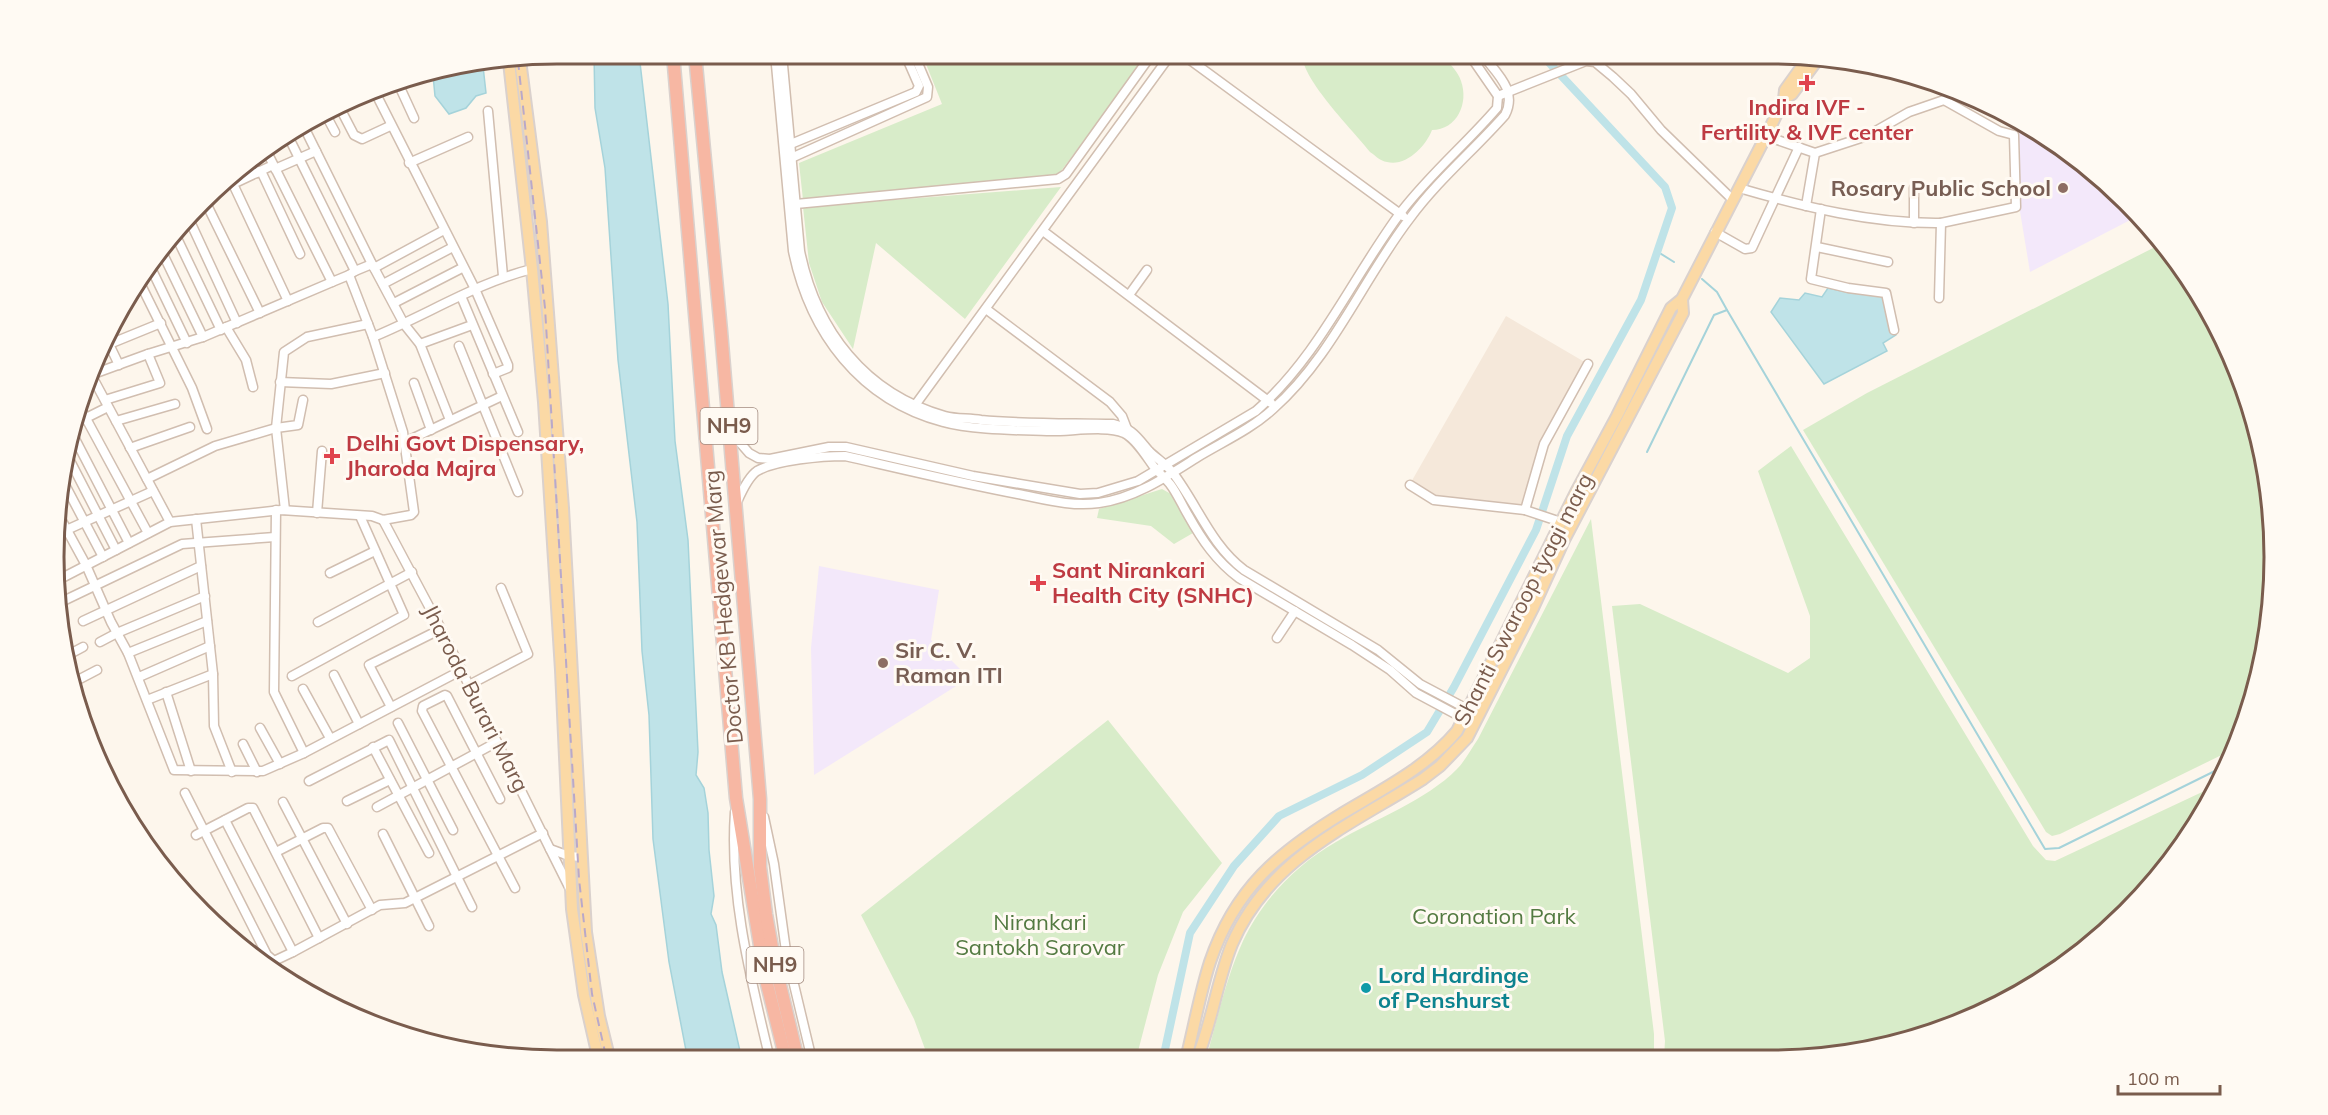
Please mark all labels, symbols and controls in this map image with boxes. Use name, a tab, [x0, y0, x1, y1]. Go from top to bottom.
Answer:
marker: Indira IVF - Fertility & IVF center	[1798, 74, 1816, 92]
place label: Indira IVF - Fertility & IVF center	[1701, 93, 1914, 146]
place label: Rosary Public School	[1831, 174, 2051, 202]
marker: Rosary Public School	[2056, 181, 2070, 195]
road number: NH9	[700, 408, 758, 444]
place label: Delhi Govt Dispensary, Jharoda Majra	[346, 429, 584, 482]
marker: Delhi Govt Dispensary, Jharoda Majra	[323, 447, 341, 465]
street label: Shanti Swaroop tyagi marg	[1447, 468, 1599, 730]
street label: Doctor KB Hedgewar Marg	[697, 469, 749, 745]
place label: Sant Nirankari Health City (SNHC)	[1052, 556, 1254, 609]
marker: Sant Nirankari Health City (SNHC)	[1029, 574, 1047, 592]
street label: Jharoda Burari Marg	[417, 600, 535, 796]
place label: Sir C. V. Raman ITI	[895, 636, 1003, 689]
marker: Sir C. V. Raman ITI	[876, 656, 890, 670]
park label: Coronation Park	[1412, 902, 1577, 930]
park label: Nirankari Santokh Sarovar	[955, 908, 1125, 961]
road number: NH9	[746, 947, 804, 983]
place label: Lord Hardinge of Penshurst	[1378, 961, 1529, 1014]
marker: Lord Hardinge of Penshurst	[1359, 981, 1373, 995]
scale bar	[2118, 1058, 2220, 1096]
text: 100 m	[2127, 1067, 2180, 1090]

